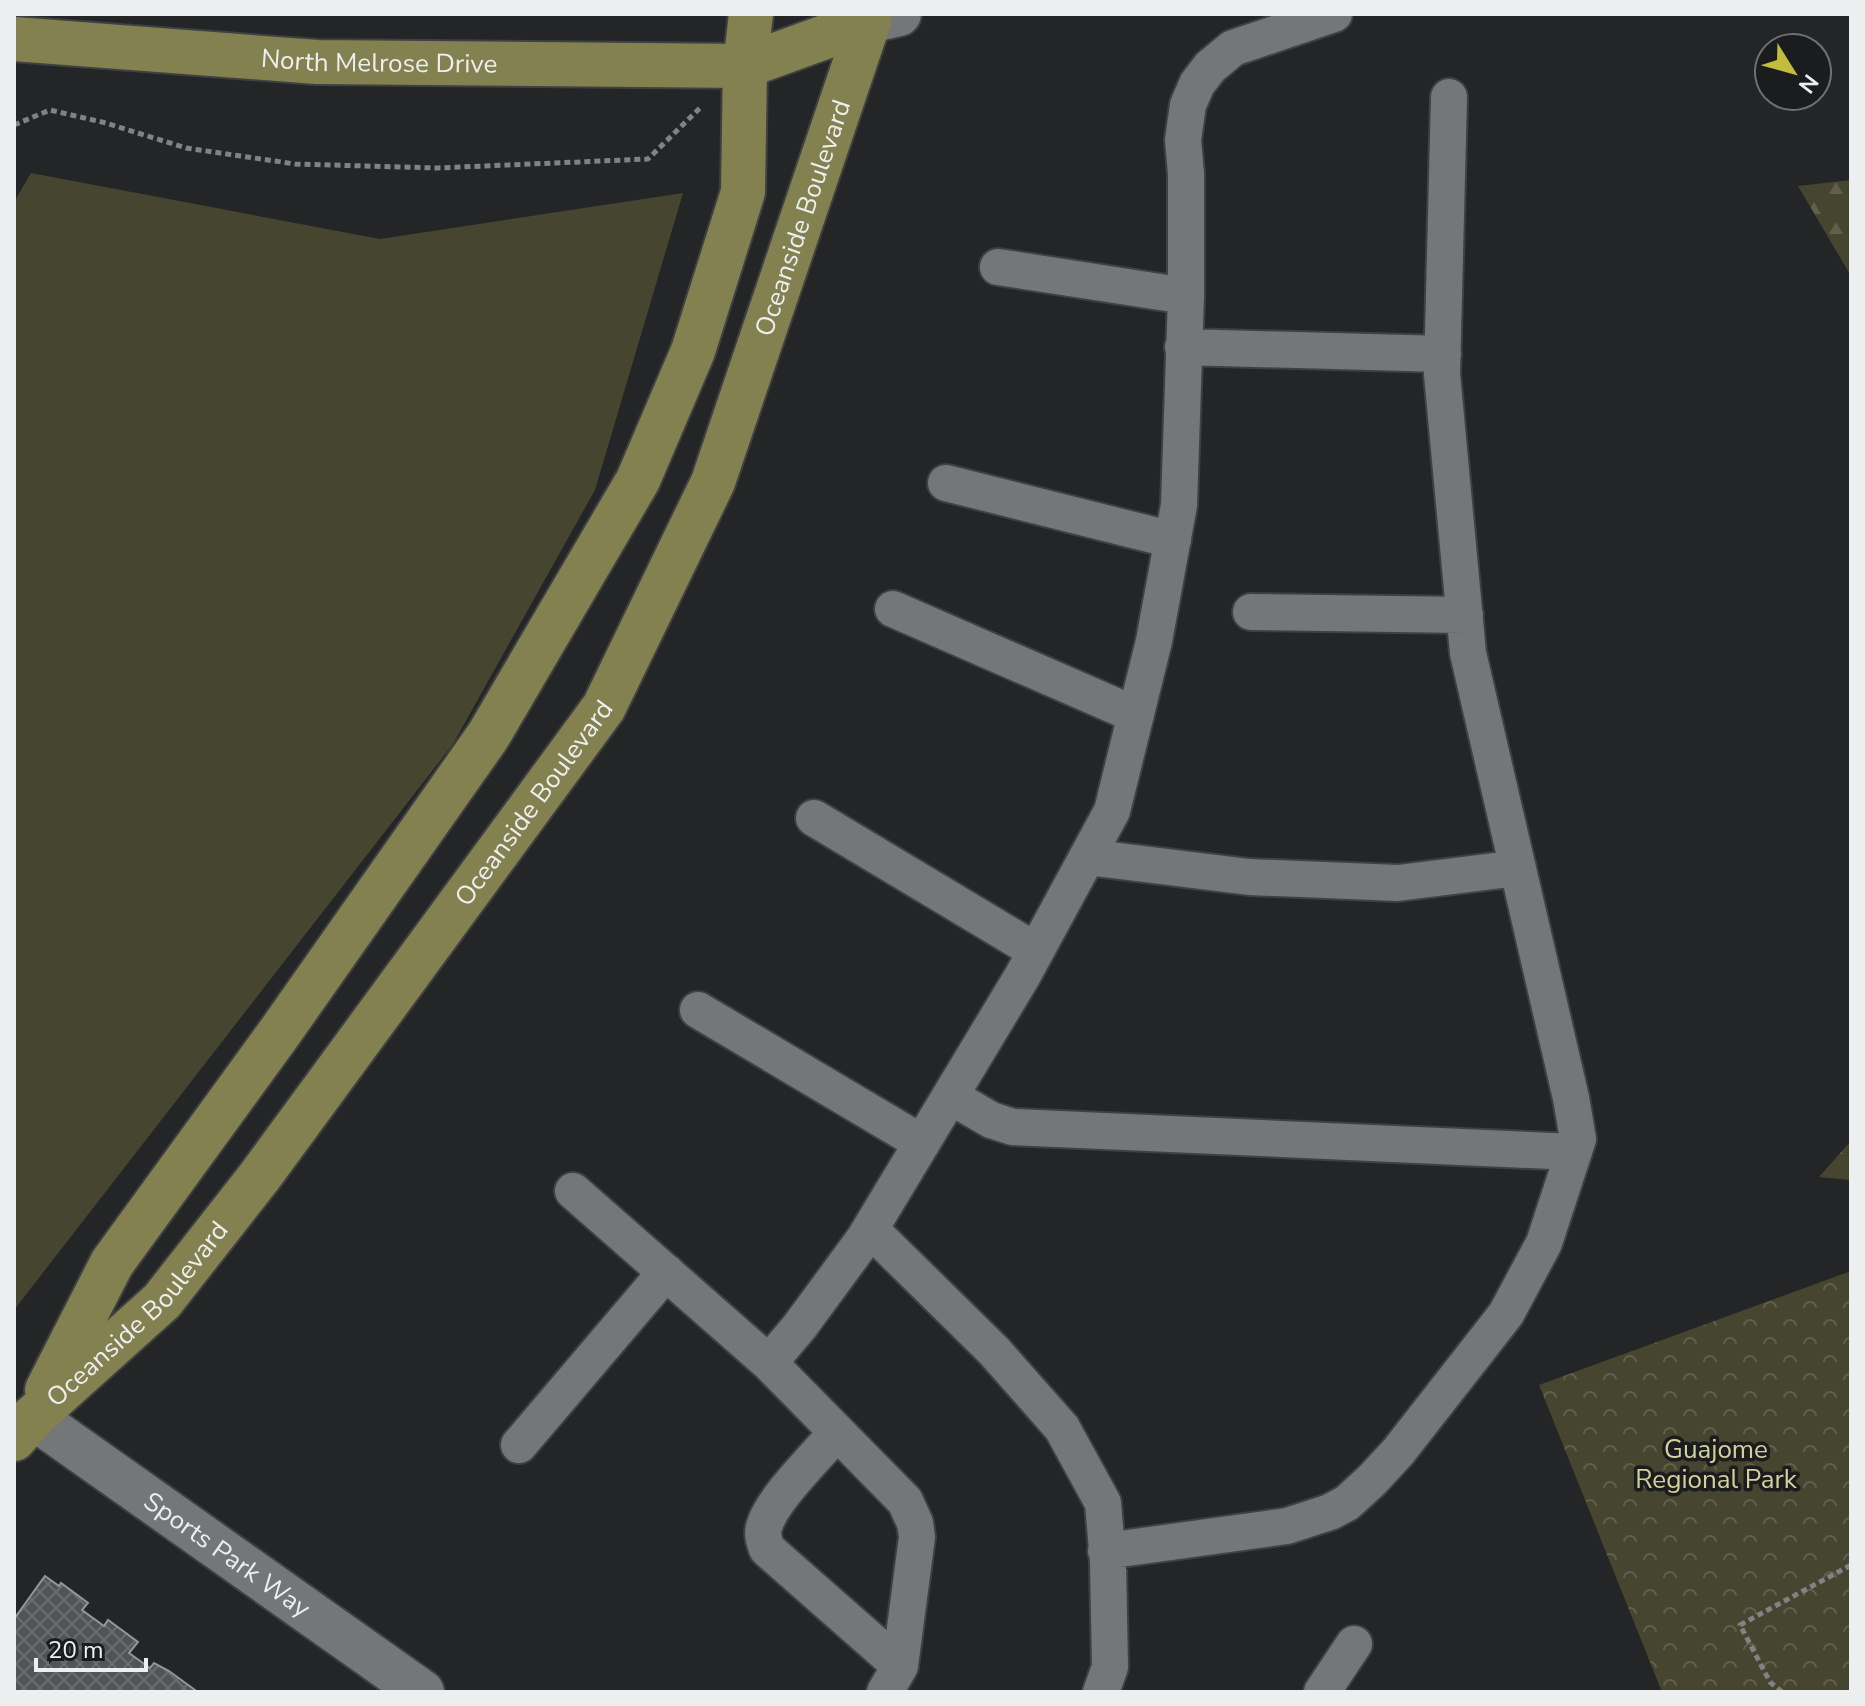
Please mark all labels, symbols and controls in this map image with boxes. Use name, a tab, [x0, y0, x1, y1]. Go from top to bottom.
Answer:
north arrow	[1753, 32, 1833, 112]
street label: North Melrose Drive	[260, 41, 498, 82]
text: N	[1791, 68, 1825, 99]
street label: Oceanside Boulevard	[747, 95, 859, 341]
street label: Oceanside Boulevard	[447, 693, 621, 913]
street label: Oceanside Boulevard	[39, 1214, 236, 1415]
park label: Guajome Regional Park	[1635, 1432, 1798, 1497]
street label: Sports Park Way	[137, 1484, 318, 1626]
scale bar	[36, 1622, 146, 1672]
text: 20 m	[48, 1634, 104, 1666]

